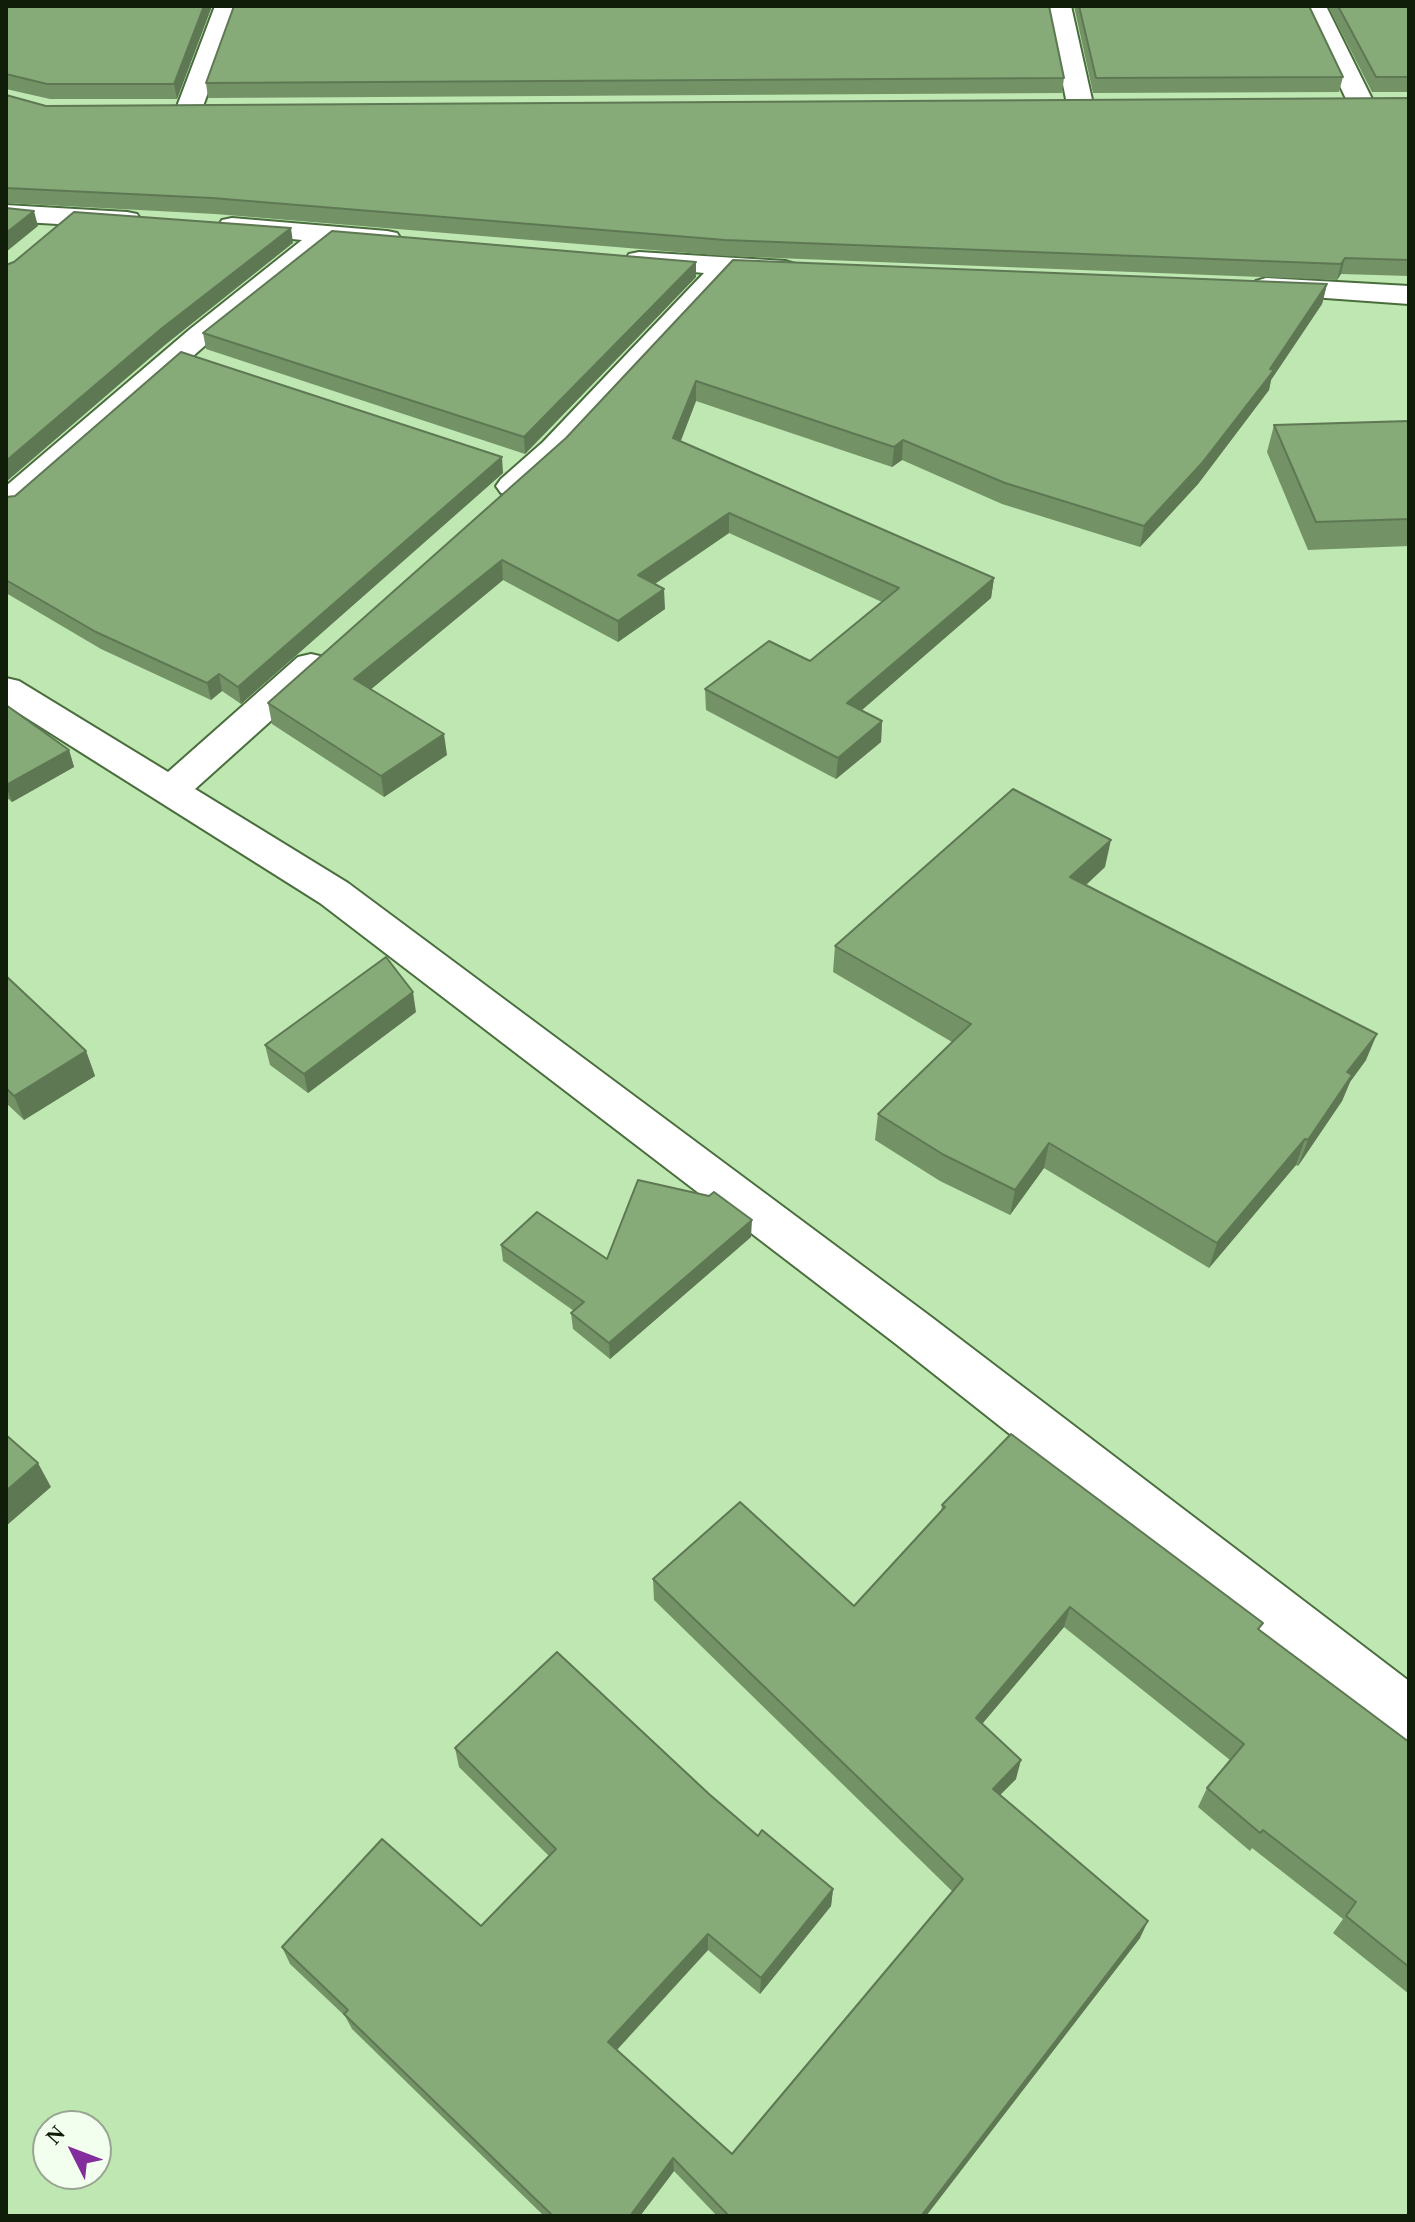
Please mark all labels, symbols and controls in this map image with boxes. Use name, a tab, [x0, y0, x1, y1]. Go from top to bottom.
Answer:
north arrow	[32, 2110, 112, 2190]
text: N	[41, 2121, 70, 2149]

